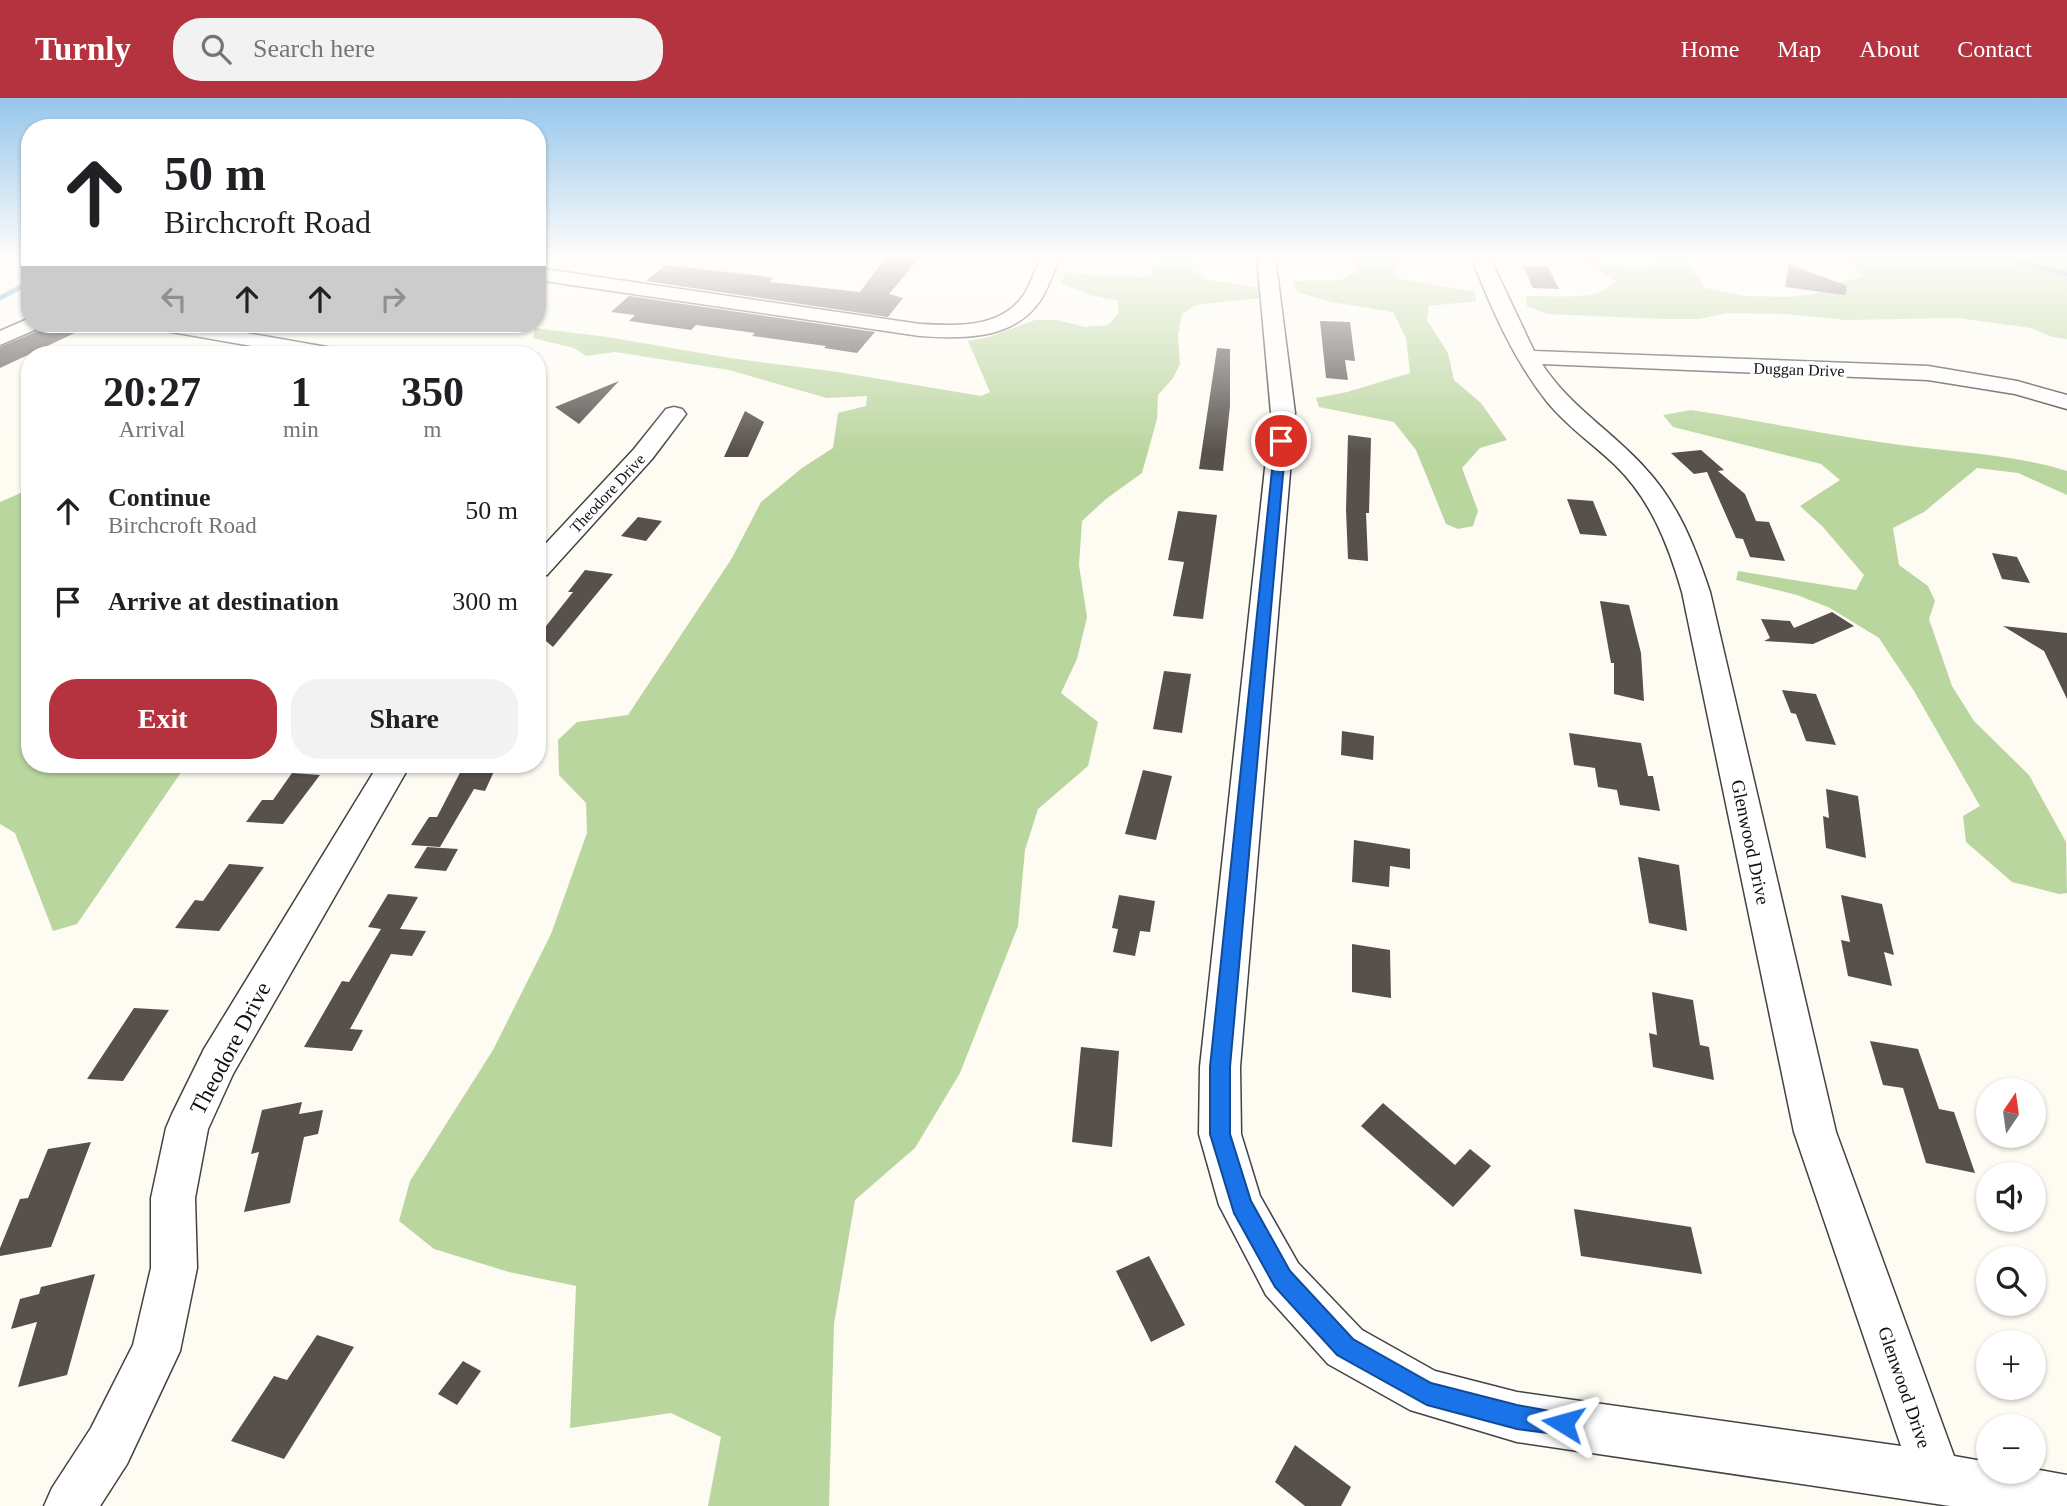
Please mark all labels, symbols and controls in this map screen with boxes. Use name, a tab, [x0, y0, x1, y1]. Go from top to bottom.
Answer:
search box	[173, 18, 663, 81]
icon: search	[197, 30, 235, 68]
text: Turnly	[35, 31, 131, 67]
text: Search here	[253, 34, 375, 63]
text: Home	[1681, 36, 1739, 62]
text: Map	[1777, 36, 1821, 62]
text: About	[1859, 36, 1919, 62]
text: Contact	[1957, 36, 2032, 62]
text: 50 m	[164, 146, 266, 201]
icon: ahead	[49, 147, 140, 238]
text: Birchcroft Road	[164, 204, 371, 240]
icon: left	[155, 280, 193, 318]
icon: ahead	[228, 280, 266, 318]
icon: ahead	[301, 280, 339, 318]
icon: right	[374, 280, 412, 318]
street label: Duggan Drive	[1753, 359, 1845, 381]
text: 20:27	[103, 369, 201, 415]
text: 1	[290, 369, 311, 415]
text: 350	[401, 369, 464, 415]
pin	[1251, 411, 1311, 471]
text: Arrival	[119, 417, 185, 442]
text: min	[283, 417, 319, 442]
text: m	[423, 417, 441, 442]
icon: arrive	[1262, 422, 1300, 460]
street label: Theodore Drive	[566, 450, 648, 536]
text: Continue	[108, 483, 211, 512]
icon: ahead	[49, 492, 87, 530]
text: 50 m	[465, 496, 518, 525]
text: Birchcroft Road	[108, 513, 257, 538]
icon: arrive	[49, 583, 87, 621]
text: Arrive at destination	[108, 587, 339, 616]
text: 300 m	[452, 587, 518, 616]
button: Exit	[49, 679, 277, 759]
button: Share	[291, 679, 518, 759]
street label: Glenwood Drive	[1727, 778, 1774, 906]
street label: Theodore Drive	[185, 978, 276, 1119]
north arrow	[1976, 1078, 2046, 1148]
map controls	[1976, 1078, 2046, 1484]
button: sound	[1976, 1162, 2046, 1232]
button: search	[1976, 1246, 2046, 1316]
street label: Glenwood Drive	[1874, 1324, 1935, 1451]
button: +	[1976, 1330, 2046, 1400]
position arrow	[1526, 1386, 1600, 1460]
button: −	[1976, 1414, 2046, 1484]

